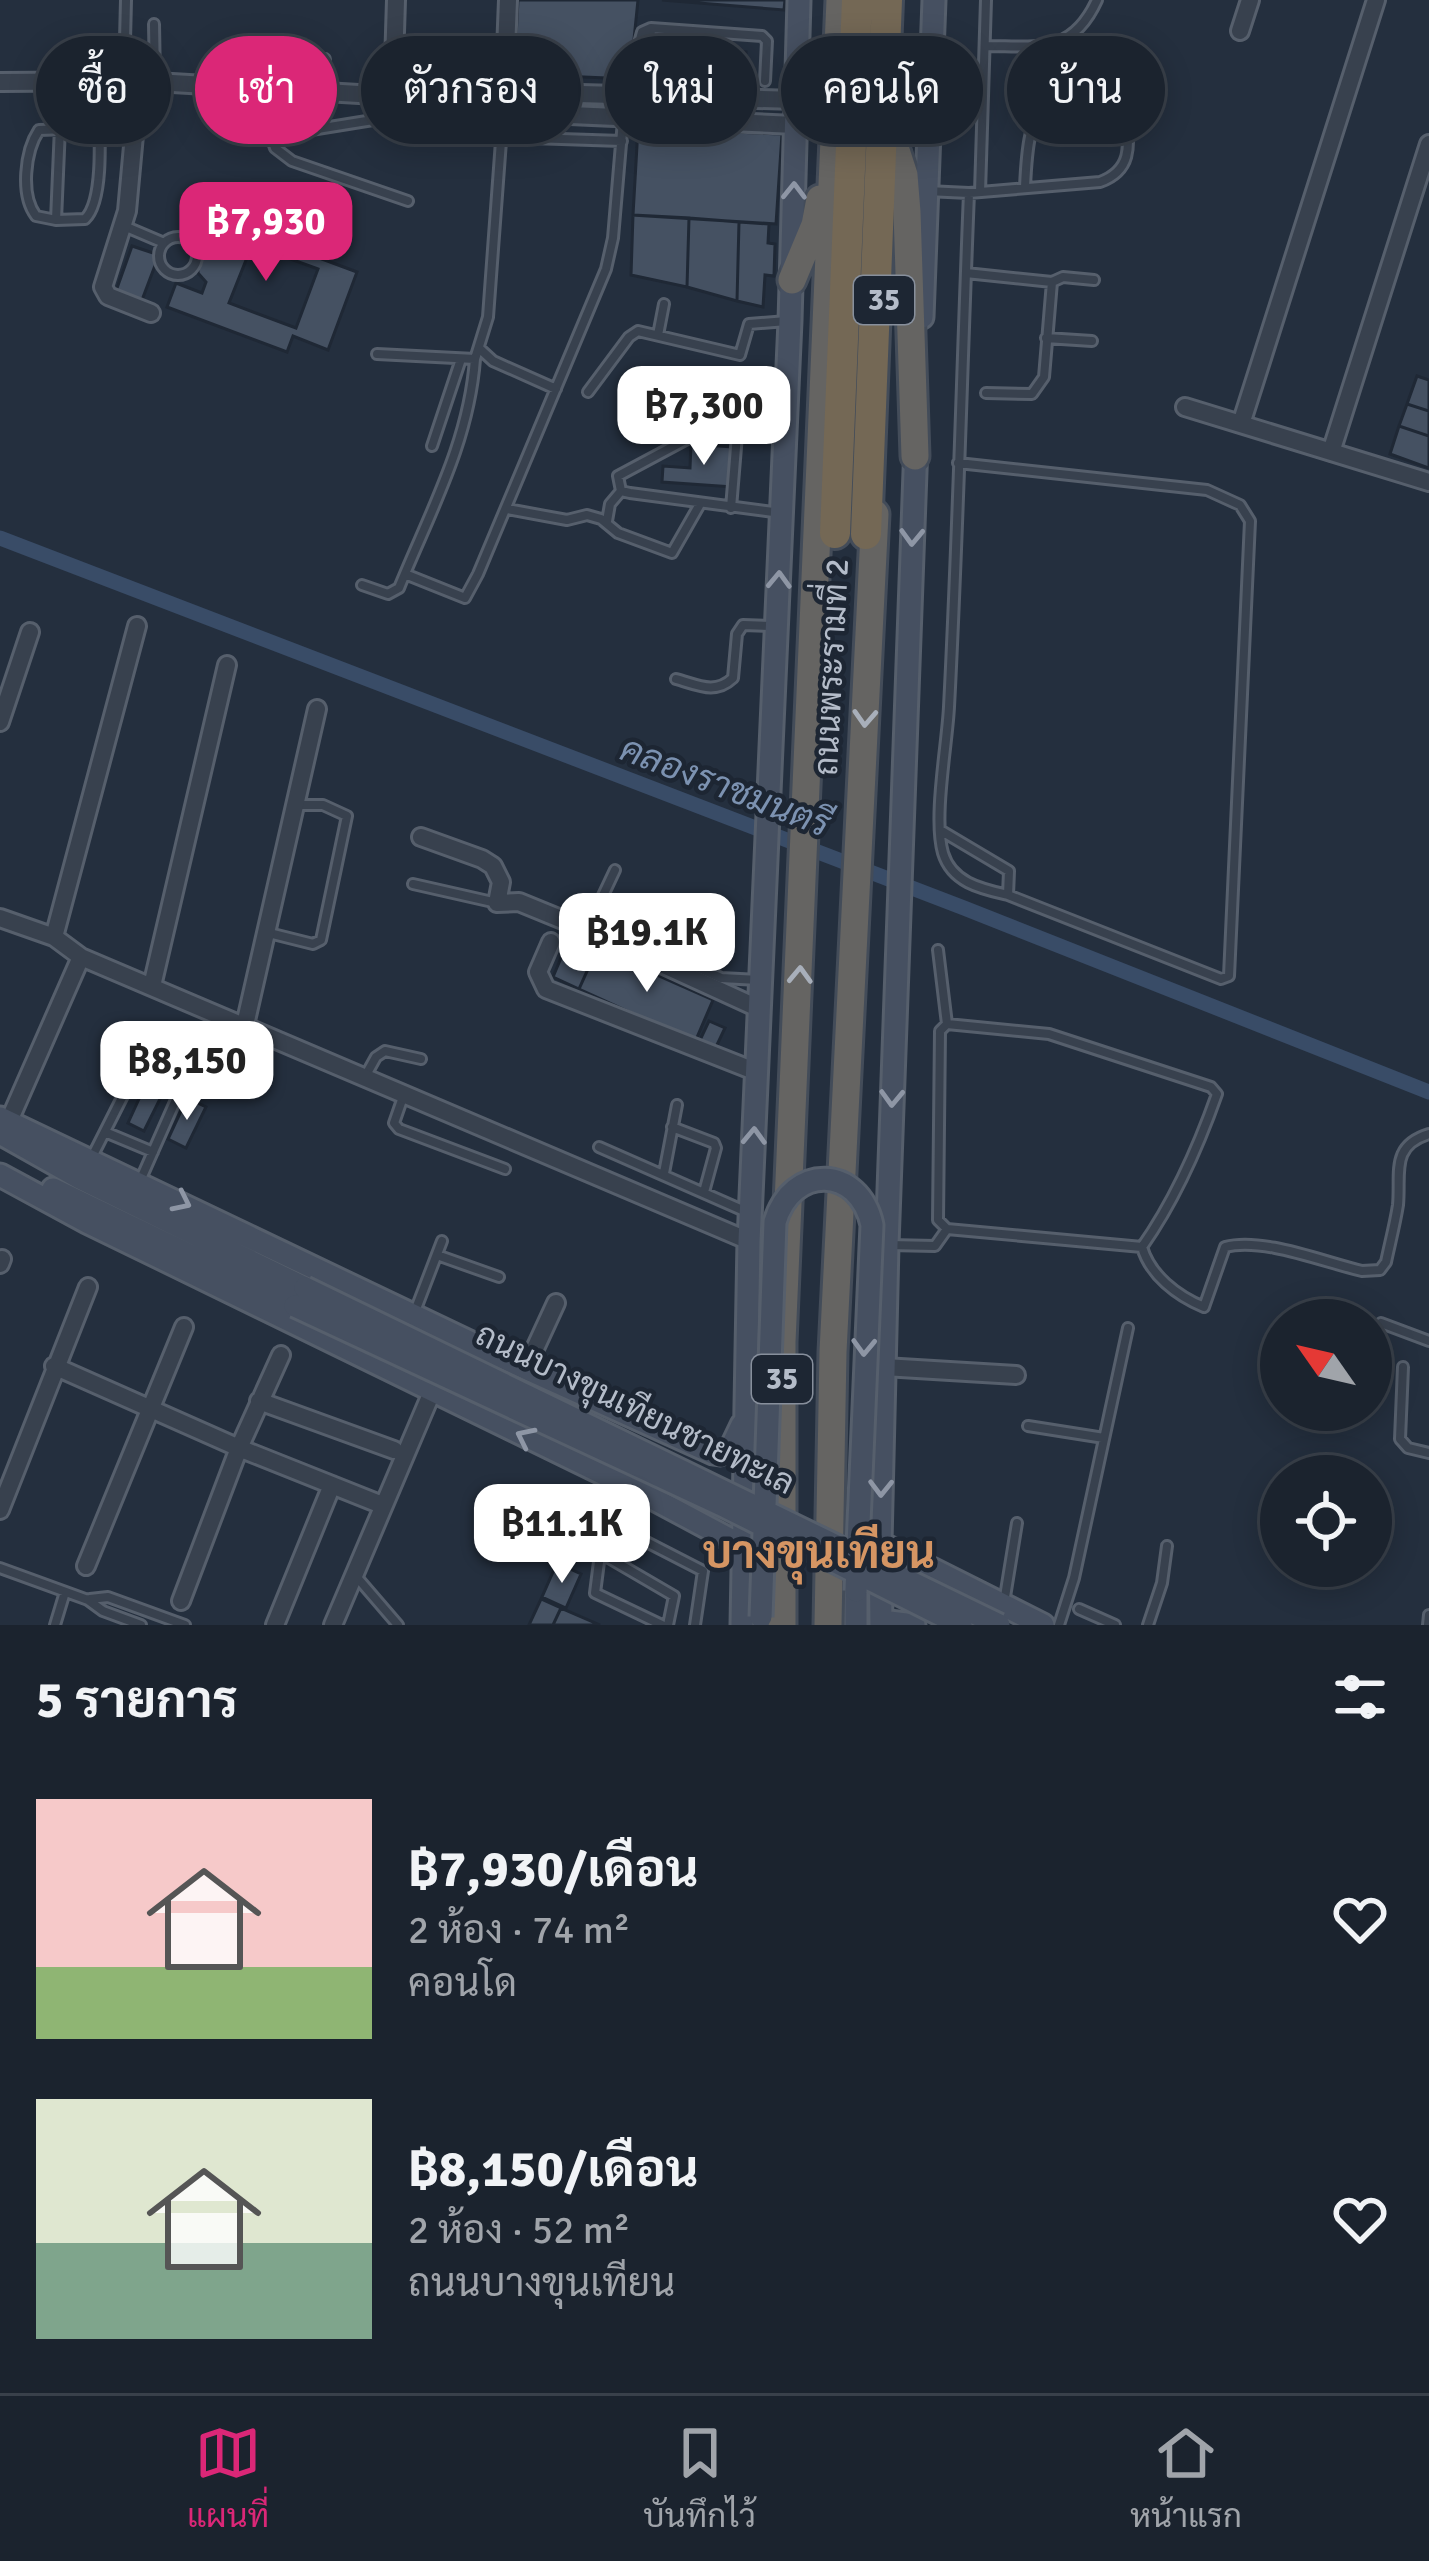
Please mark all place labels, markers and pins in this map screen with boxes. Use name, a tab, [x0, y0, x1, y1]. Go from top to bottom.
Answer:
pin: ฿7,930	[168, 182, 364, 284]
pin: ฿7,300	[606, 366, 802, 468]
pin: ฿19.1K	[549, 893, 745, 995]
pin: ฿8,150	[89, 1021, 285, 1123]
pin: ฿11.1K	[464, 1484, 660, 1586]

